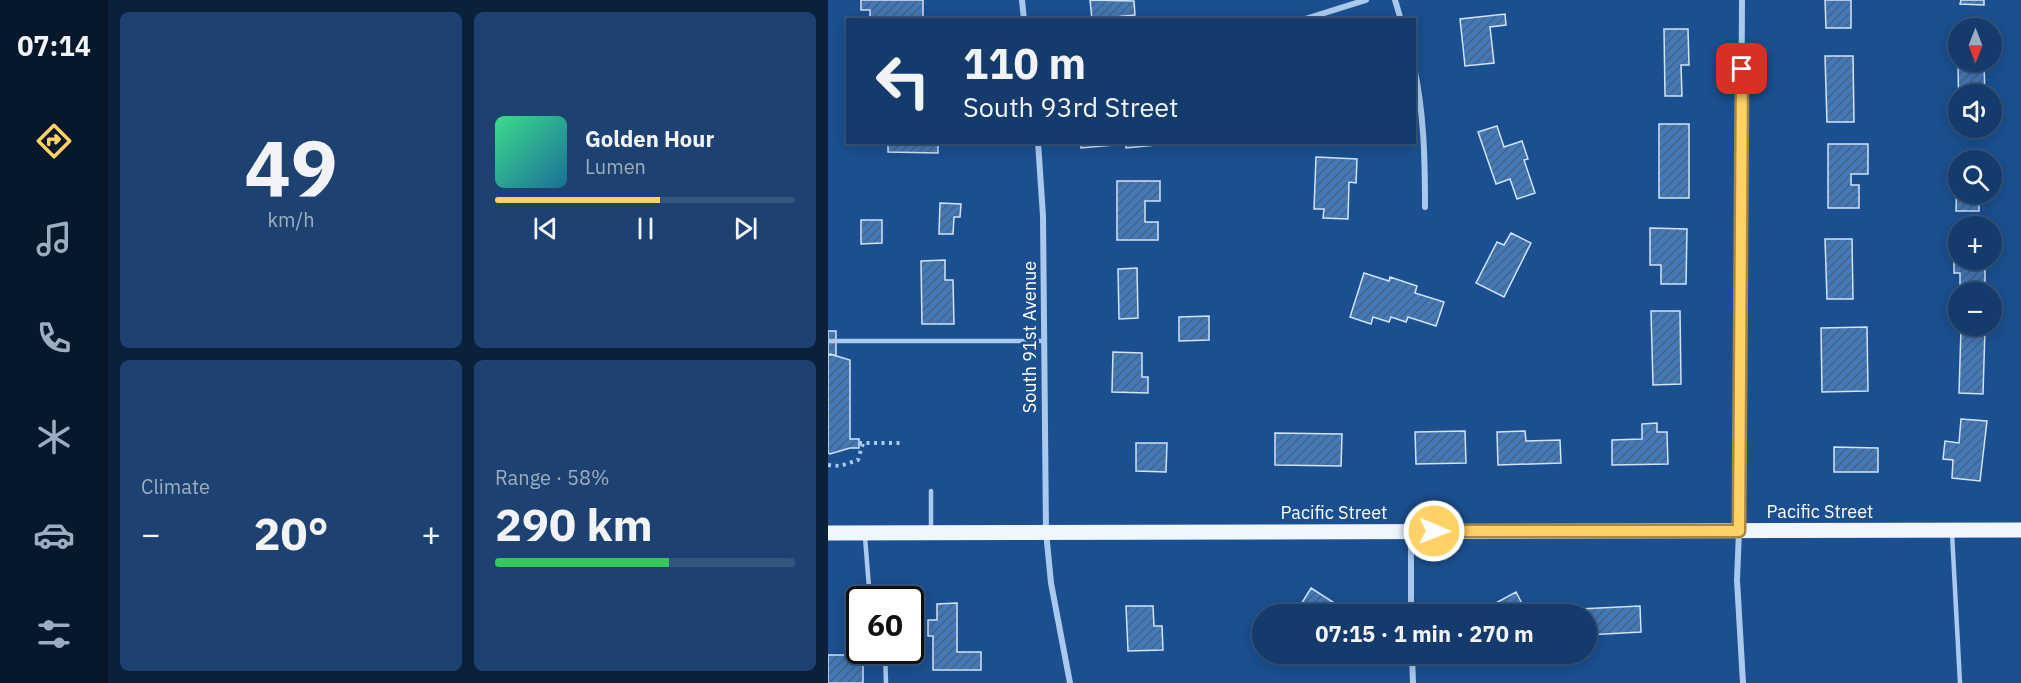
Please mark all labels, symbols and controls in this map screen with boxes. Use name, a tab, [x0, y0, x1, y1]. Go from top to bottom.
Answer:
north arrow	[1948, 18, 2002, 72]
map controls	[1948, 18, 2002, 336]
text: 07:14	[17, 28, 91, 63]
text: 110 m	[963, 36, 1086, 91]
icon: left	[864, 42, 942, 120]
pin	[1716, 43, 1767, 94]
icon: arrive	[1725, 52, 1758, 85]
button: sound	[1948, 84, 2002, 138]
text: South 93rd Street	[963, 89, 1179, 124]
text: 49	[244, 116, 338, 217]
icon: directions	[33, 120, 75, 162]
text: Golden Hour	[585, 124, 714, 153]
button: search	[1948, 150, 2002, 204]
text: Lumen	[585, 153, 646, 180]
text: km/h	[267, 206, 315, 233]
icon: previous	[529, 212, 562, 245]
icon: pause	[629, 212, 662, 245]
icon: next	[729, 212, 762, 245]
button: +	[1948, 216, 2002, 270]
icon: music	[33, 218, 75, 260]
street label: South 91st Avenue	[1018, 261, 1041, 413]
button: −	[1948, 282, 2002, 336]
icon: phone	[33, 317, 75, 359]
icon: climate	[33, 416, 75, 458]
text: Range · 58%	[495, 464, 610, 491]
text: Climate	[141, 473, 210, 500]
text: 290 km	[495, 495, 653, 553]
position arrow	[1402, 499, 1466, 563]
street label: Pacific Street	[1767, 500, 1873, 523]
street label: Pacific Street	[1281, 501, 1387, 524]
text: 20°	[253, 504, 329, 562]
text: −	[141, 512, 161, 555]
text: +	[421, 512, 441, 555]
icon: car	[33, 514, 75, 556]
speed limit sign: 60	[846, 586, 924, 664]
icon: filters	[33, 613, 75, 655]
text: 07:15 · 1 min · 270 m	[1315, 619, 1534, 648]

